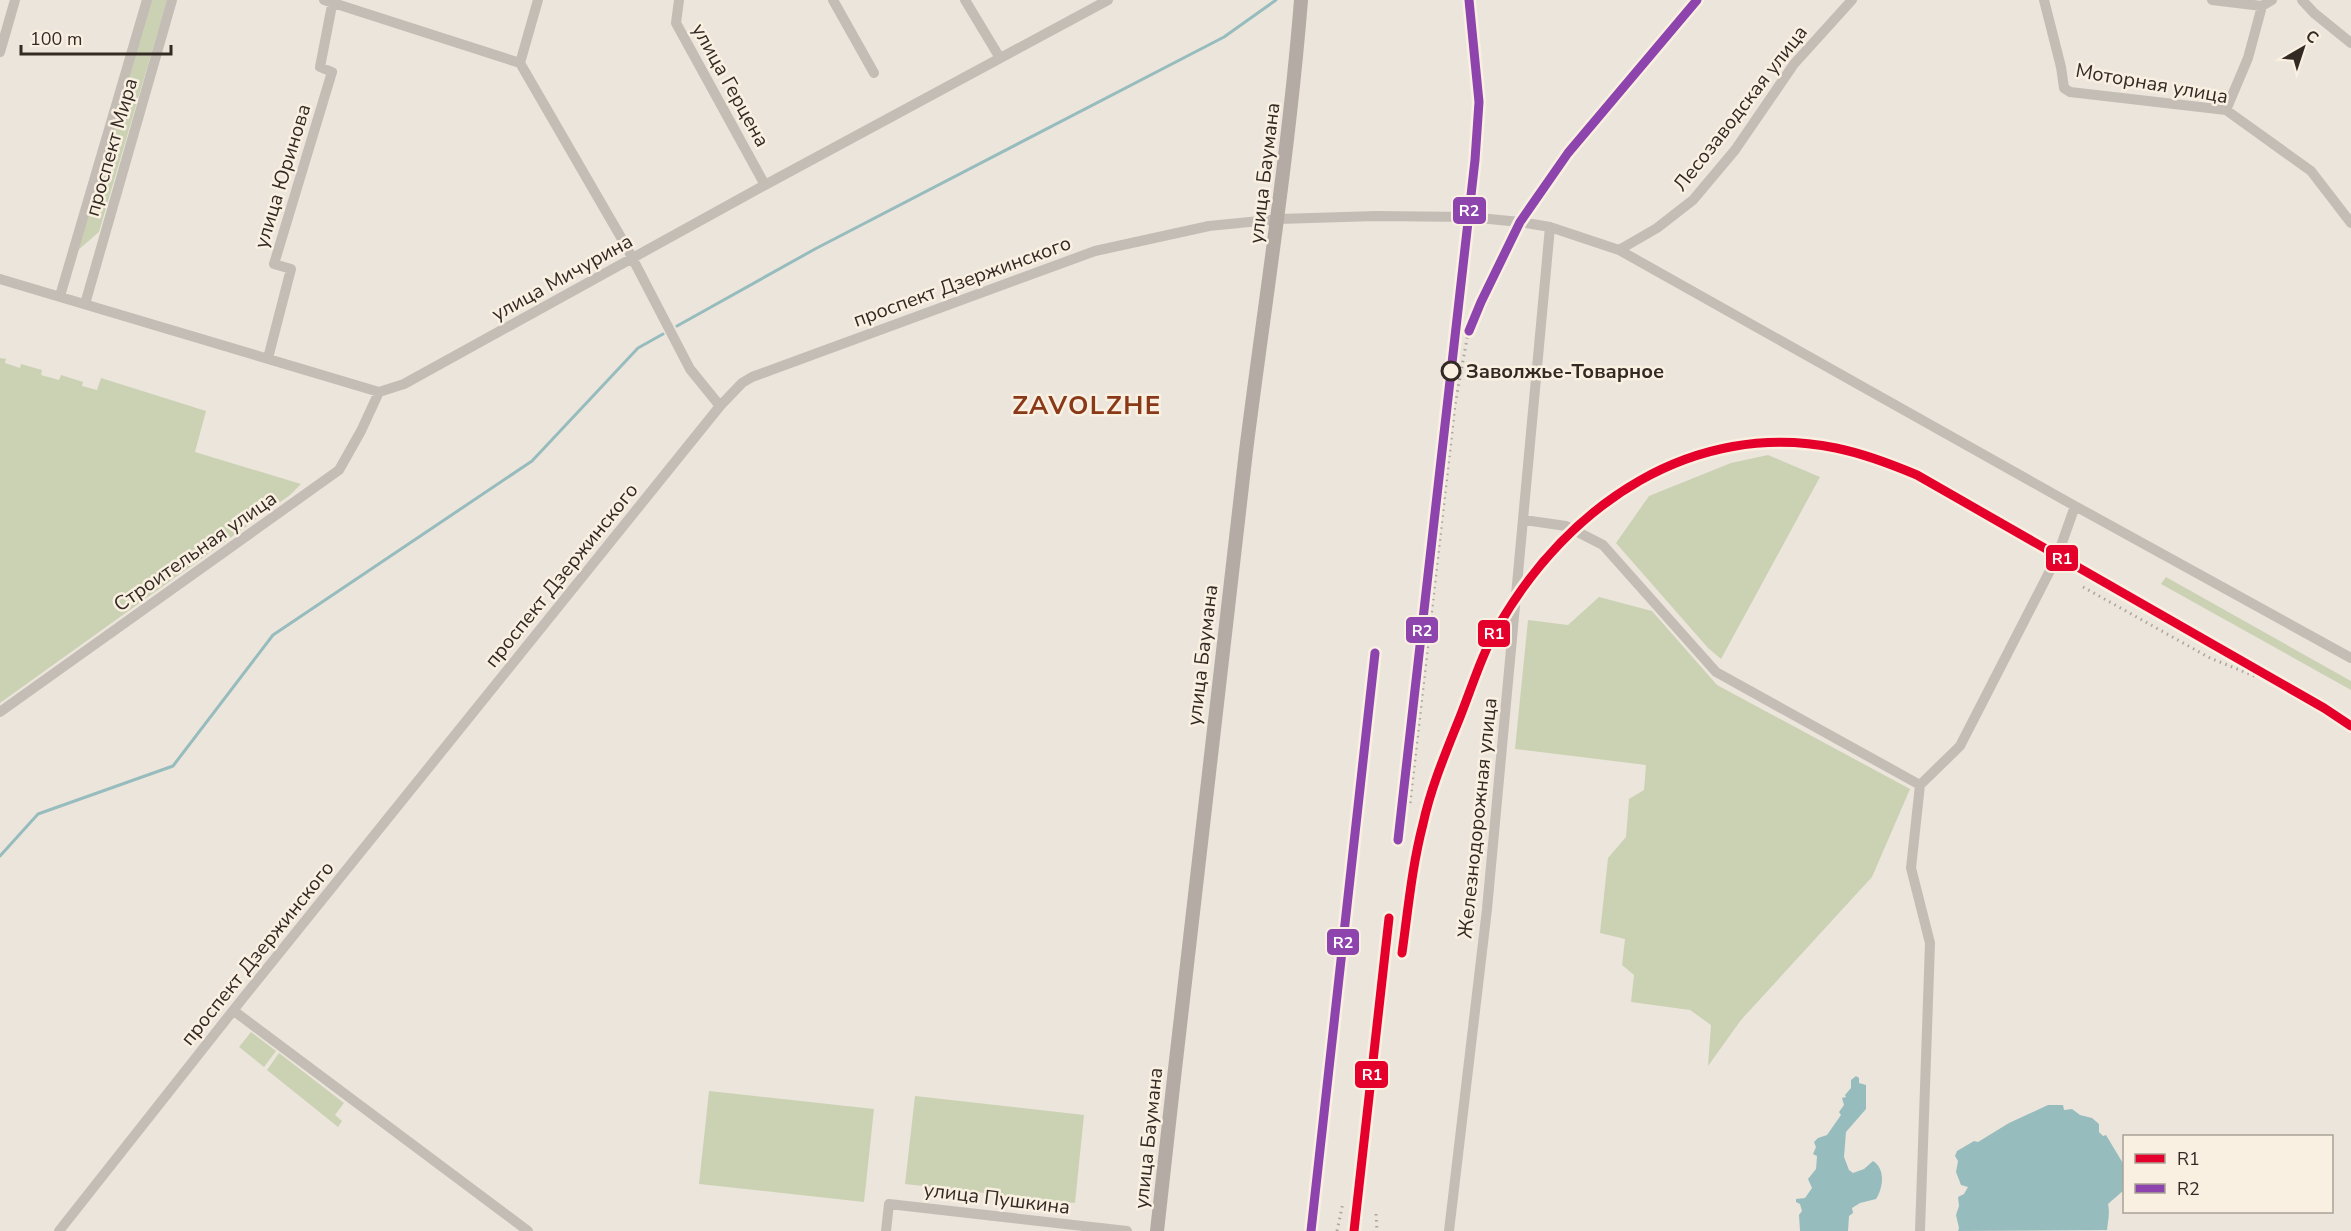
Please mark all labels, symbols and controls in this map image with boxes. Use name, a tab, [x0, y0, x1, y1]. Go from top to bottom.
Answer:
scale bar	[21, 18, 171, 56]
north arrow	[2273, 18, 2333, 78]
street label: улица Герцена	[685, 19, 776, 152]
street label: Лесозаводская улица	[1667, 20, 1814, 197]
text: С	[2301, 25, 2323, 49]
text: 100 m	[30, 27, 82, 51]
street label: Моторная улица	[2073, 57, 2230, 110]
street label: проспект Мира	[79, 75, 144, 219]
street label: улица Юринова	[248, 101, 317, 252]
street label: улица Баумана	[1242, 101, 1287, 245]
line badge: R2	[1452, 196, 1487, 225]
text: R2	[1459, 200, 1479, 222]
street label: улица Мичурина	[487, 228, 638, 327]
street label: проспект Дзержинского	[849, 229, 1075, 333]
place label: Заволжье-Товарное	[1466, 358, 1664, 385]
marker: Заволжье-Товарное	[1441, 361, 1461, 381]
district label: ZAVOLZHE	[1012, 388, 1162, 423]
street label: проспект Дзержинского	[479, 477, 644, 673]
street label: Строительная улица	[108, 485, 282, 618]
line badge: R1	[2045, 544, 2079, 572]
text: R1	[2052, 548, 2072, 570]
street label: улица Баумана	[1180, 583, 1225, 727]
line badge: R2	[1405, 616, 1439, 644]
line badge: R1	[1477, 619, 1511, 648]
text: R2	[1412, 620, 1432, 642]
text: R1	[1484, 623, 1504, 645]
street label: Железнодорожная улица	[1451, 696, 1504, 940]
street label: проспект Дзержинского	[175, 855, 340, 1051]
line badge: R2	[1326, 928, 1360, 956]
text: R2	[1333, 932, 1353, 954]
line badge: R1	[1354, 1060, 1389, 1089]
text: R1	[1362, 1064, 1382, 1086]
street label: улица Баумана	[1128, 1066, 1169, 1210]
legend	[2123, 1135, 2333, 1213]
text: R1	[2177, 1147, 2200, 1171]
street label: улица Пушкина	[922, 1176, 1072, 1221]
text: R2	[2177, 1177, 2200, 1201]

